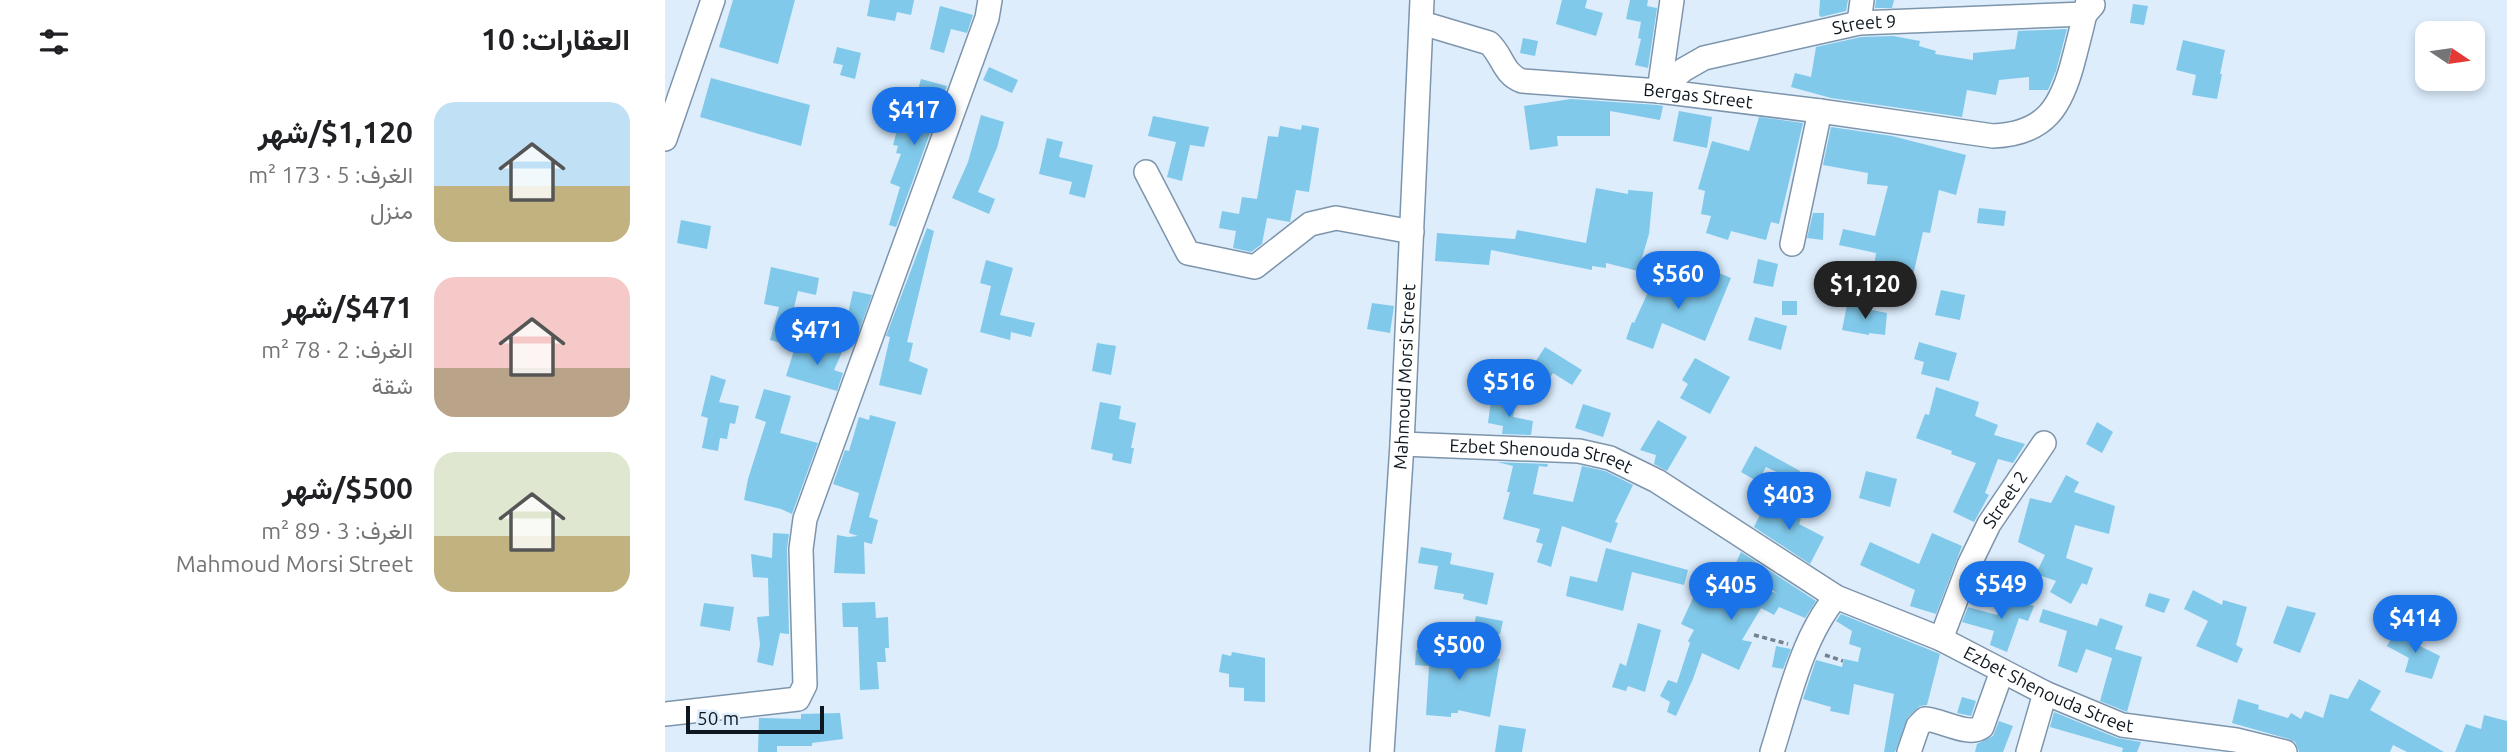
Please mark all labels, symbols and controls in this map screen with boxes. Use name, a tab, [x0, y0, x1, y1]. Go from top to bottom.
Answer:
street label: Street 9	[1830, 11, 1897, 38]
north arrow	[2415, 21, 2485, 91]
map controls	[2415, 21, 2485, 91]
text: العقارات: 10	[481, 22, 630, 56]
icon: filters	[35, 23, 73, 61]
street label: Bergas Street	[1643, 79, 1754, 112]
pin: $417	[873, 88, 955, 147]
text: $417	[888, 97, 940, 122]
text: $1,120/شهر	[258, 115, 413, 149]
icon: home	[490, 130, 574, 214]
text: الغرف: 5 · 173 m²	[248, 162, 413, 187]
text: منزل	[370, 198, 413, 223]
pin: $560	[1637, 252, 1719, 311]
text: $560	[1652, 261, 1704, 286]
pin: $1,120	[1808, 262, 1922, 321]
text: $1,120	[1830, 271, 1900, 296]
street label: Mahmoud Morsi Street	[1389, 283, 1418, 470]
text: $471/شهر	[282, 290, 413, 324]
icon: home	[490, 305, 574, 389]
pin: $471	[776, 308, 858, 367]
text: $471	[791, 317, 843, 342]
text: الغرف: 2 · 78 m²	[261, 337, 413, 362]
pin: $516	[1468, 360, 1550, 419]
text: $516	[1483, 369, 1535, 394]
text: شقة	[371, 373, 413, 398]
street label: Ezbet Shenouda Street	[1449, 435, 1636, 476]
street label: Street 2	[1978, 467, 2031, 532]
text: $500/شهر	[282, 471, 413, 505]
pin: $403	[1748, 472, 1830, 532]
icon: home	[490, 480, 574, 564]
text: $403	[1763, 482, 1815, 507]
text: الغرف: 3 · 89 m²	[261, 518, 413, 543]
text: Mahmoud Morsi Street	[176, 551, 413, 576]
pin: $405	[1690, 562, 1772, 622]
pin: $549	[1960, 562, 2042, 621]
text: $549	[1975, 571, 2027, 596]
text: $405	[1705, 572, 1757, 597]
pin: $414	[2374, 596, 2456, 655]
text: $414	[2389, 605, 2441, 630]
pin: $500	[1418, 622, 1500, 682]
text: $500	[1433, 632, 1485, 657]
street label: Ezbet Shenouda Street	[1961, 642, 2135, 735]
scale bar	[686, 703, 824, 735]
text: 50 m	[697, 707, 739, 729]

